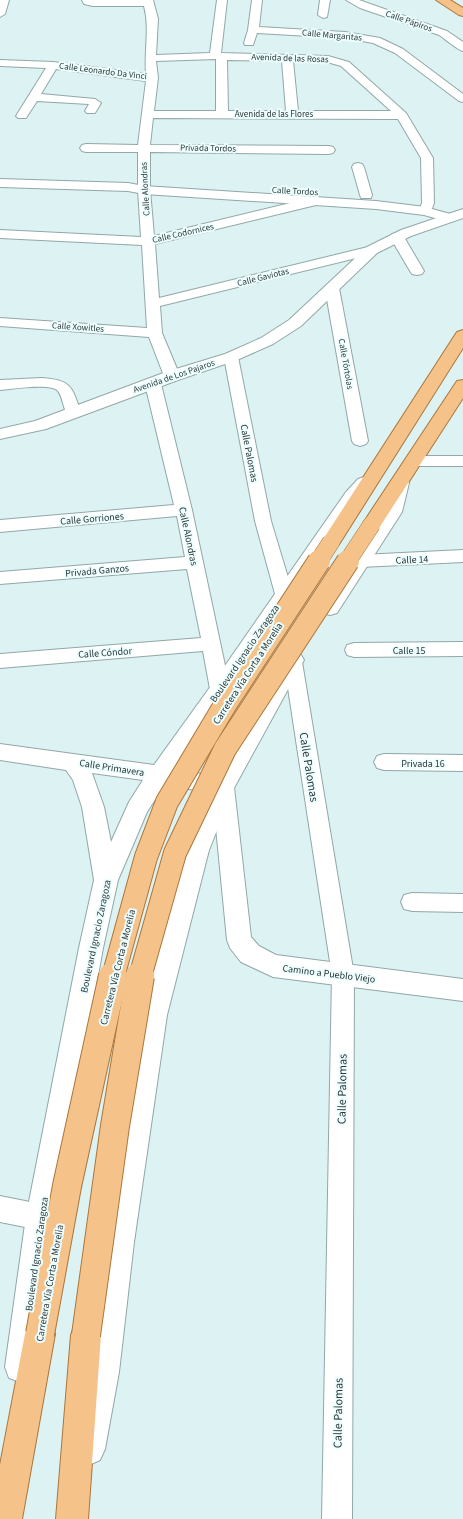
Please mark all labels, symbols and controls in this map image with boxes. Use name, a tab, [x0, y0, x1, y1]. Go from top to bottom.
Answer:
street label: Calle Pápiros	[384, 7, 434, 36]
street label: Calle Margaritas	[301, 26, 363, 45]
street label: Avenida de las Rosas	[251, 51, 329, 66]
street label: Calle Leonardo Da Vinci	[58, 60, 148, 83]
street label: Avenida de las Flores	[235, 108, 313, 121]
street label: Privada Tordos	[180, 142, 236, 155]
street label: Calle Alondras	[138, 162, 153, 216]
street label: Calle Tordos	[272, 184, 319, 199]
street label: Calle Codornices	[151, 220, 215, 247]
street label: Calle Gaviotas	[236, 265, 291, 290]
street label: Calle Xowitles	[51, 319, 105, 336]
street label: Calle Tórtolas	[335, 338, 356, 391]
street label: Avenida de Los Pajaros	[132, 356, 217, 397]
street label: Calle Palomas	[237, 423, 261, 483]
street label: Calle Alondras	[175, 506, 201, 567]
street label: Calle Gorriones	[60, 509, 124, 529]
street label: Calle 14	[395, 552, 429, 568]
street label: Privada Ganzos	[65, 561, 130, 581]
street label: Boulevard Ignacio Zaragoza	[207, 602, 283, 705]
street label: Carretera Vía Corta a Morelia	[210, 620, 286, 727]
street label: Calle Cóndor	[78, 644, 133, 662]
street label: Calle 15	[393, 644, 425, 658]
street label: Calle Palomas	[295, 731, 322, 803]
street label: Calle Primavera	[78, 756, 145, 780]
street label: Privada 16	[401, 757, 445, 771]
street label: Boulevard Ignacio Zaragoza	[77, 878, 115, 994]
street label: Carretera Vía Corta a Morelia	[97, 908, 139, 1026]
street label: Camino a Pueblo Viejo	[282, 961, 376, 987]
street label: Calle Palomas	[333, 1054, 352, 1124]
street label: Boulevard Ignacio Zaragoza	[22, 1196, 52, 1312]
street label: Carretera Vía Corta a Morelia	[33, 1224, 67, 1343]
street label: Calle Palomas	[329, 1378, 348, 1448]

